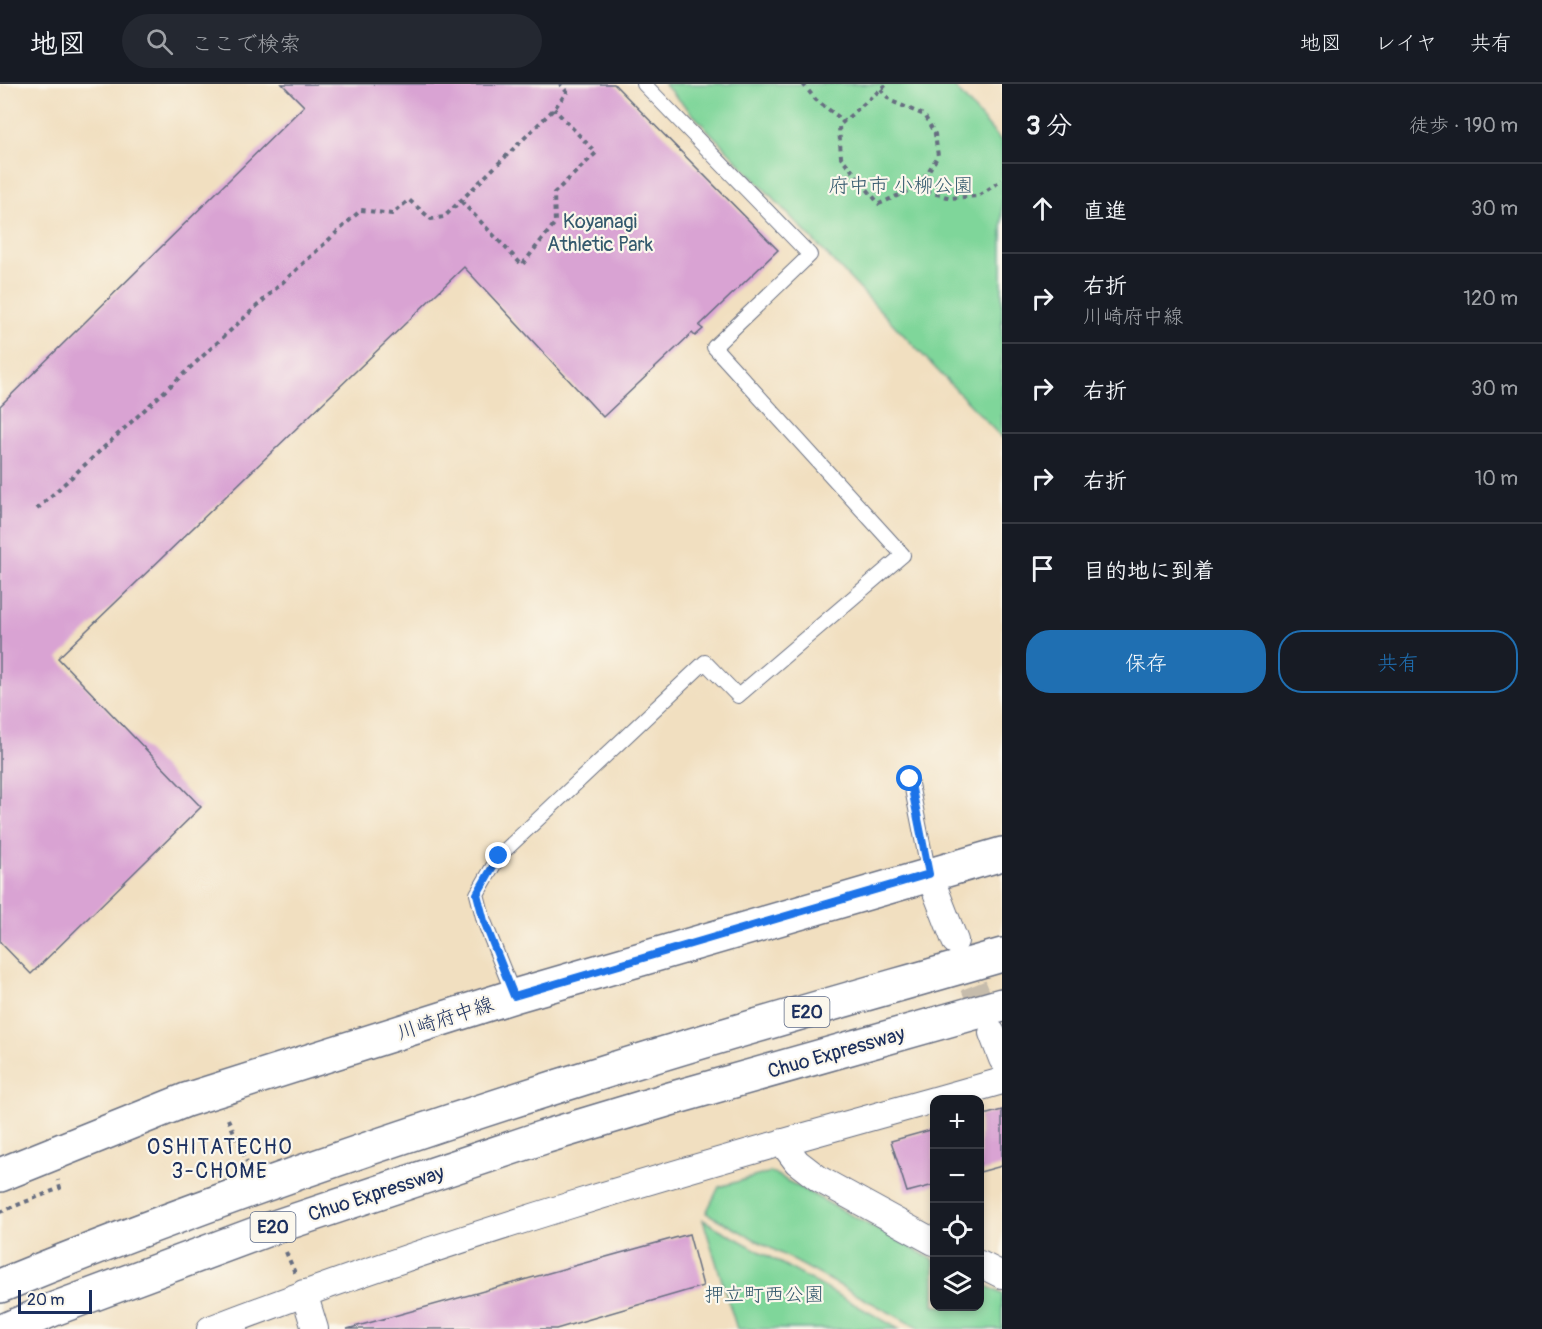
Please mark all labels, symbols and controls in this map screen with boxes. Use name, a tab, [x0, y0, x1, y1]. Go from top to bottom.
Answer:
search box	[122, 14, 542, 68]
icon: search	[143, 25, 176, 58]
text: 地図	[30, 27, 86, 62]
text: ここで検索	[191, 30, 301, 58]
text: 地図	[1300, 30, 1342, 57]
text: レイヤ	[1375, 30, 1437, 57]
text: 共有	[1470, 30, 1512, 57]
text: 3 分	[1026, 110, 1072, 142]
text: 徒歩 · 190 m	[1409, 113, 1518, 138]
park label: 府中市 小柳公園	[829, 173, 973, 198]
icon: ahead	[1026, 192, 1059, 225]
text: 30 m	[1471, 196, 1518, 221]
text: 直進	[1083, 197, 1127, 225]
park label: Koyanagi Athletic Park	[547, 209, 654, 257]
text: 右折	[1083, 272, 1127, 300]
icon: right	[1026, 282, 1059, 315]
text: 120 m	[1463, 286, 1518, 311]
text: 川崎府中線	[1083, 304, 1183, 329]
icon: right	[1026, 372, 1059, 405]
text: 30 m	[1471, 376, 1518, 401]
text: 右折	[1083, 377, 1127, 405]
icon: right	[1026, 462, 1059, 495]
text: 10 m	[1474, 466, 1518, 491]
text: 右折	[1083, 467, 1127, 495]
icon: arrive	[1026, 552, 1059, 585]
text: 目的地に到着	[1083, 557, 1215, 585]
button: 保存	[1026, 630, 1266, 693]
button: 共有	[1278, 630, 1518, 693]
route start	[896, 765, 922, 791]
route end	[485, 842, 511, 868]
street label: 川崎府中線	[394, 991, 497, 1046]
road number: E20	[784, 997, 830, 1027]
street label: Chuo Expressway	[765, 1021, 908, 1084]
map controls	[930, 1095, 984, 1311]
button: +	[930, 1095, 984, 1149]
district label: OSHITATECHO 3-CHOME	[147, 1134, 293, 1185]
button: −	[930, 1149, 984, 1203]
street label: Chuo Expressway	[305, 1160, 448, 1227]
button: locate	[930, 1203, 984, 1257]
road number: E20	[250, 1212, 296, 1242]
button: layers	[930, 1257, 984, 1311]
park label: 押立町西公園	[704, 1282, 824, 1307]
scale bar	[18, 1287, 92, 1314]
text: 20 m	[27, 1290, 65, 1310]

